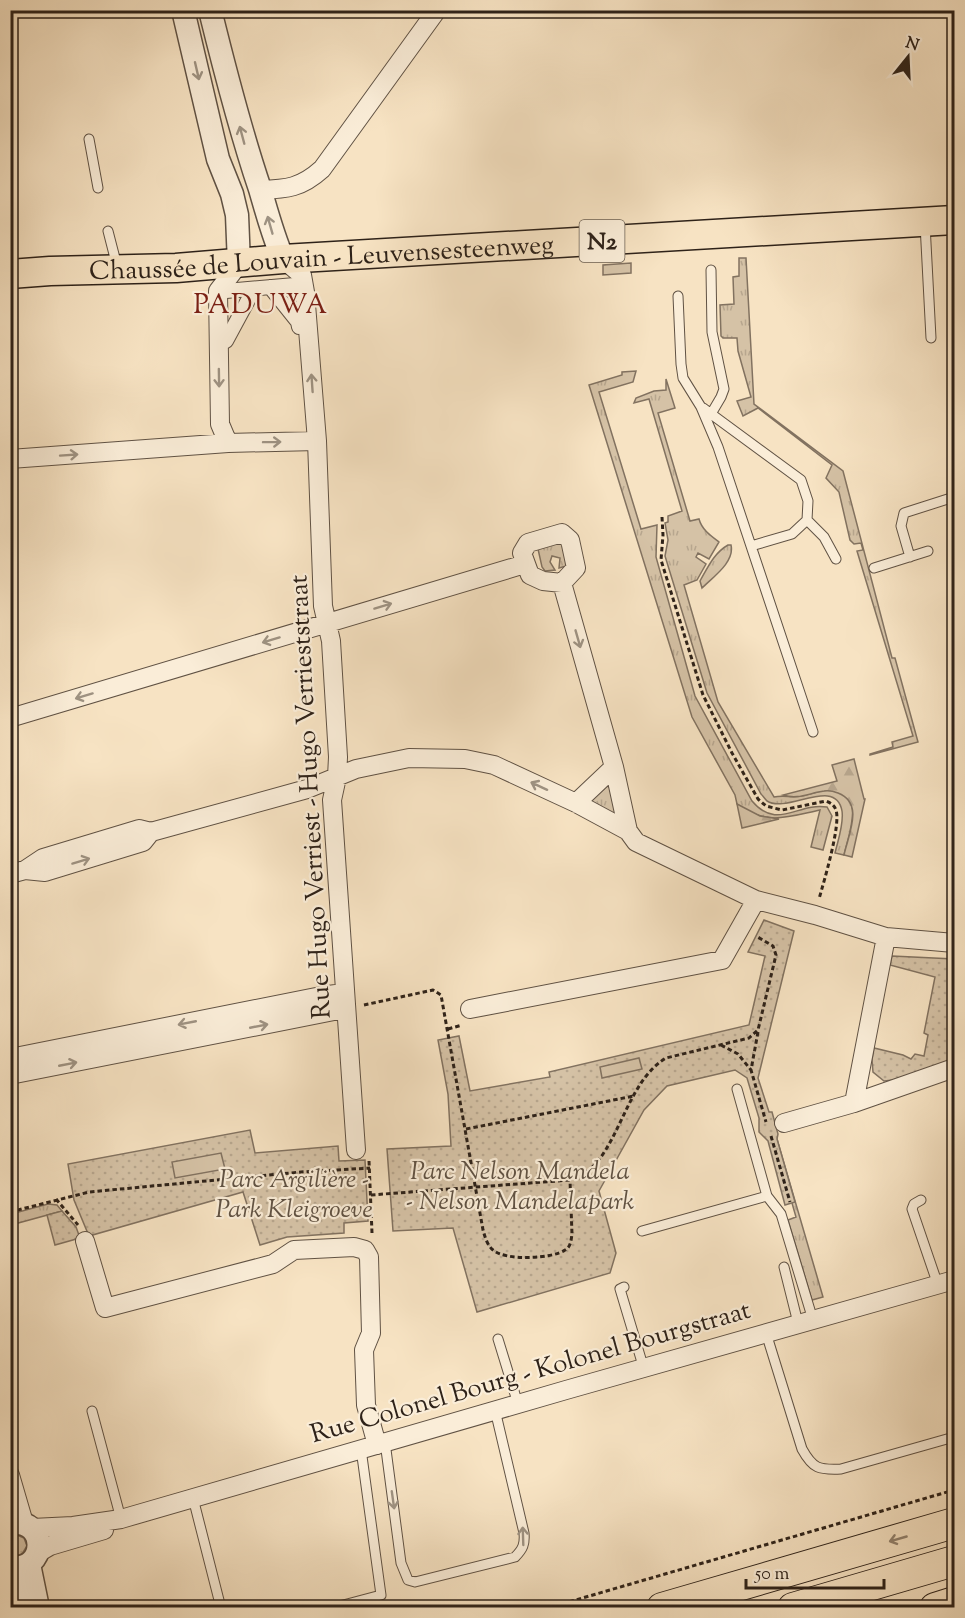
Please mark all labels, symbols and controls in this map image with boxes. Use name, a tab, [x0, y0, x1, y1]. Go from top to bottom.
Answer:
north arrow	[878, 27, 938, 87]
text: N	[902, 32, 922, 58]
one-way arrow	[192, 61, 204, 80]
one-way arrow	[235, 126, 247, 145]
one-way arrow	[264, 216, 275, 235]
road number: N2	[580, 220, 624, 262]
street label: Chaussée de Louvain - Leuvensesteenweg	[89, 227, 555, 291]
district label: PADUWA	[193, 287, 329, 326]
one-way arrow	[214, 367, 225, 387]
one-way arrow	[306, 373, 317, 393]
one-way arrow	[262, 436, 282, 448]
one-way arrow	[58, 449, 78, 460]
street label: Rue Hugo Verriest - Hugo Verrieststraat	[281, 574, 342, 1020]
one-way arrow	[373, 600, 392, 611]
one-way arrow	[573, 629, 584, 648]
one-way arrow	[262, 635, 281, 646]
one-way arrow	[75, 691, 94, 702]
one-way arrow	[530, 779, 548, 791]
one-way arrow	[71, 855, 90, 866]
one-way arrow	[177, 1018, 197, 1029]
one-way arrow	[249, 1020, 269, 1031]
one-way arrow	[58, 1058, 77, 1069]
park label: Parc Nelson Mandela - Nelson Mandelapark	[406, 1154, 634, 1221]
park label: Parc Argilière - Park Kleigroeve	[215, 1162, 373, 1229]
street label: Rue Colonel Bourg - Kolonel Bourgstraat	[306, 1293, 755, 1454]
one-way arrow	[388, 1490, 399, 1510]
one-way arrow	[517, 1527, 528, 1547]
one-way arrow	[889, 1534, 908, 1545]
scale bar	[746, 1552, 884, 1590]
text: 50 m	[754, 1562, 790, 1588]

